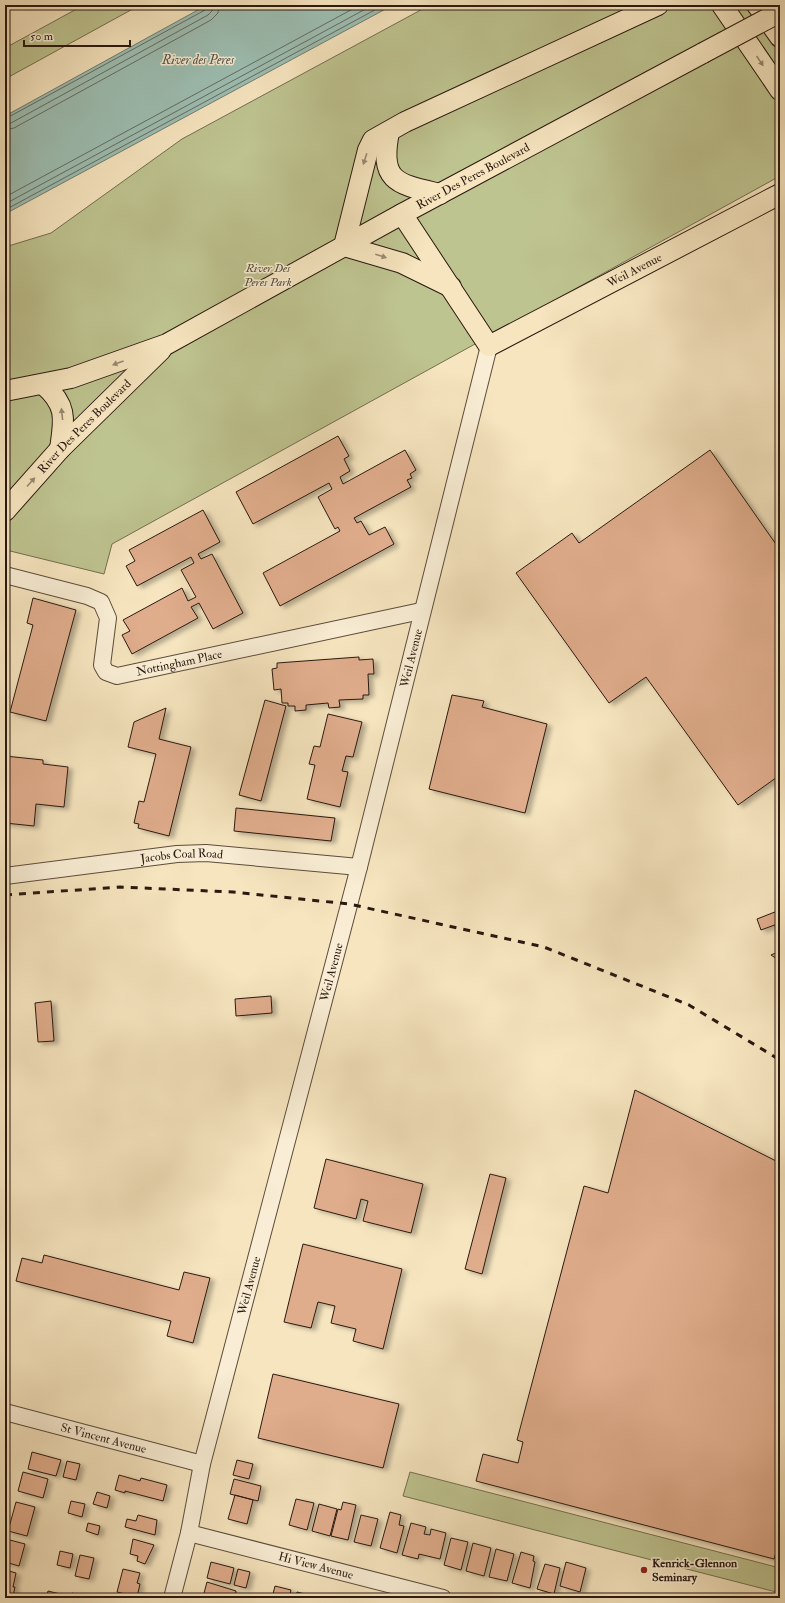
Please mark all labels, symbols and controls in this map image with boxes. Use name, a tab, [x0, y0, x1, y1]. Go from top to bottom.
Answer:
scale bar	[24, 22, 130, 48]
text: 50 m	[30, 29, 54, 44]
water label: River des Peres	[161, 52, 234, 68]
one-way arrow	[756, 55, 764, 66]
street label: River Des Peres Boulevard	[414, 140, 532, 213]
one-way arrow	[362, 153, 368, 165]
street label: Weil Avenue	[603, 250, 664, 291]
one-way arrow	[376, 253, 388, 259]
park label: River Des Peres Park	[243, 261, 292, 290]
one-way arrow	[111, 360, 123, 366]
street label: River Des Peres Boulevard	[34, 376, 134, 477]
one-way arrow	[59, 408, 65, 420]
one-way arrow	[26, 477, 36, 487]
street label: Weil Avenue	[396, 627, 426, 690]
street label: Nottingham Place	[135, 646, 223, 679]
street label: Jacobs Coal Road	[138, 845, 224, 866]
street label: Weil Avenue	[316, 941, 346, 1004]
street label: Weil Avenue	[234, 1255, 264, 1317]
street label: St Vincent Avenue	[59, 1420, 148, 1457]
street label: Hi View Avenue	[277, 1549, 355, 1582]
place label: Kenrick-Glennon Seminary	[652, 1556, 738, 1585]
marker: Kenrick-Glennon Seminary	[639, 1565, 649, 1575]

